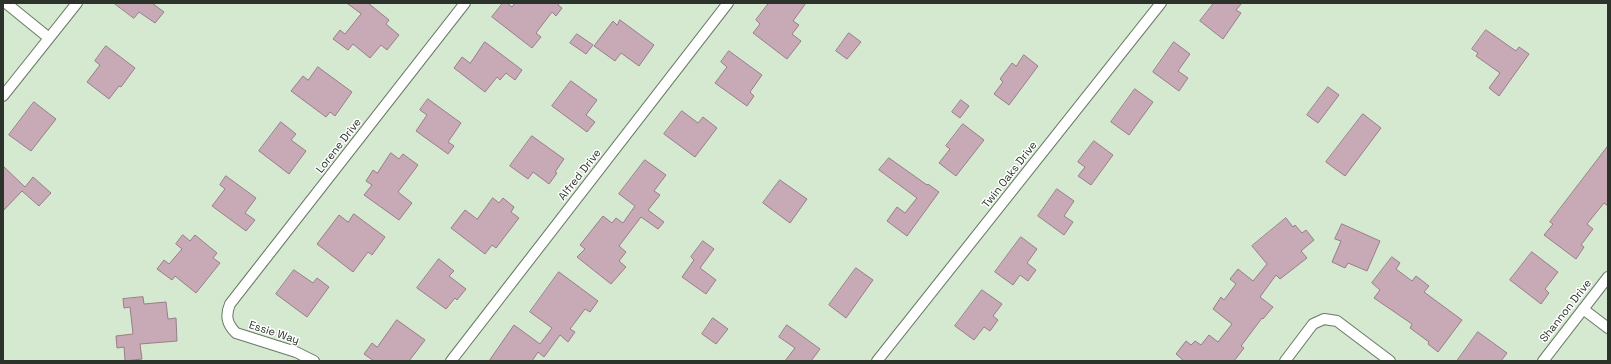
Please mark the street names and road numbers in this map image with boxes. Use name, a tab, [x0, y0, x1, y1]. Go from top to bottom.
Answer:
street label: Lorene Drive	[314, 116, 364, 176]
street label: Twin Oaks Drive	[980, 139, 1040, 211]
street label: Alfred Drive	[556, 147, 604, 203]
street label: Shannon Drive	[1537, 277, 1595, 345]
street label: Essie Way	[247, 319, 301, 347]

